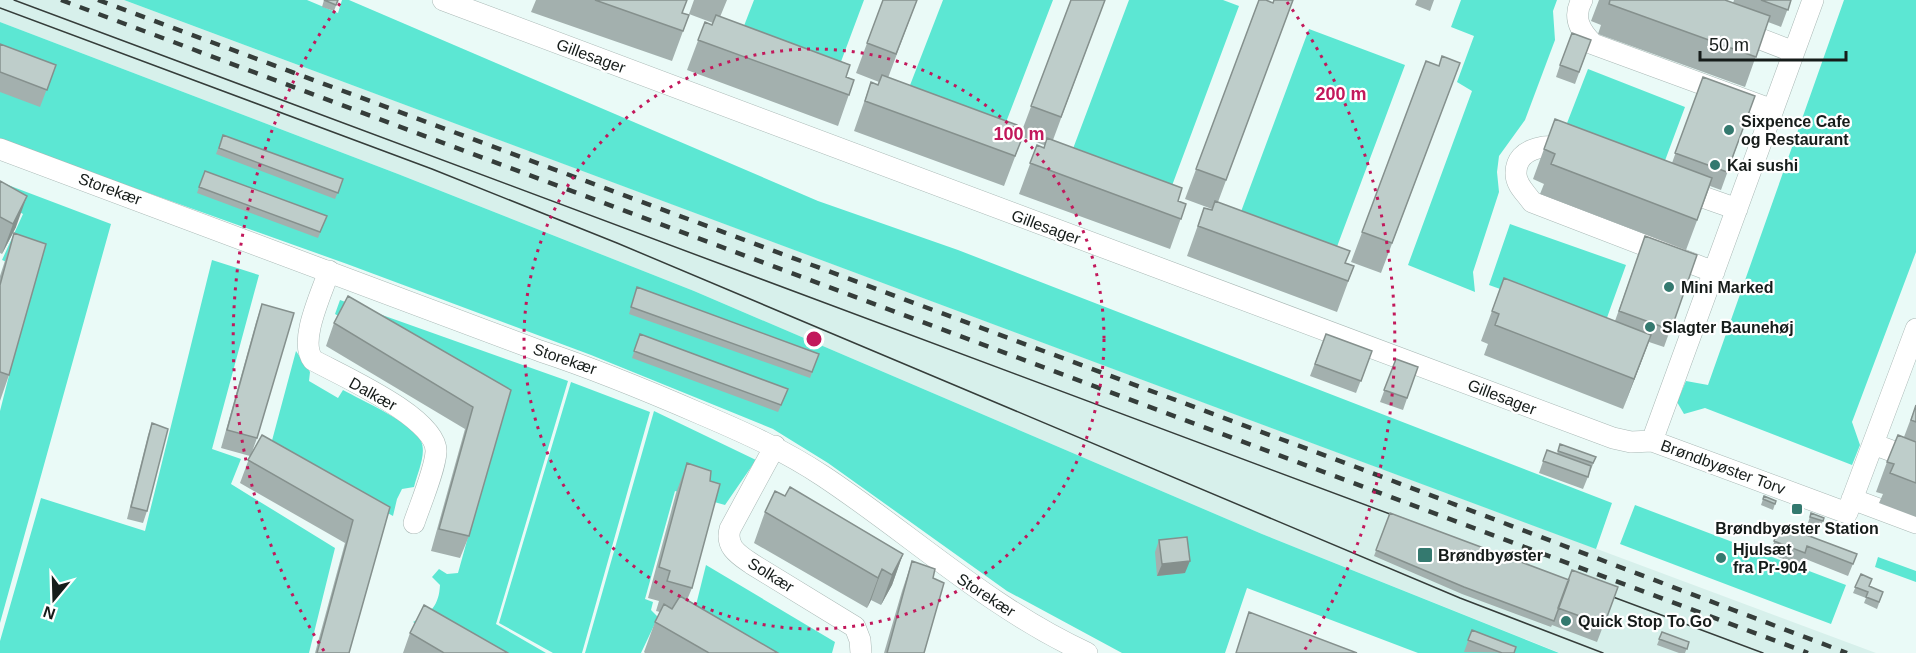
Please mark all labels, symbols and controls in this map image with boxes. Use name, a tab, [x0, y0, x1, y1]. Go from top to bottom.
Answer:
scale bar	[1700, 24, 1846, 62]
text: 50 m	[1709, 35, 1749, 55]
street label: Gillesager	[554, 36, 628, 77]
text: 200 m	[1315, 84, 1367, 104]
place label: Sixpence Cafe og Restaurant	[1741, 113, 1850, 148]
marker: Sixpence Cafe og Restaurant	[1722, 123, 1736, 137]
text: 100 m	[993, 124, 1045, 144]
place label: Kai sushi	[1727, 157, 1798, 174]
marker: Kai sushi	[1708, 158, 1722, 172]
street label: Storekær	[76, 170, 144, 208]
street label: Gillesager	[1009, 207, 1083, 248]
place label: Mini Marked	[1681, 279, 1773, 296]
marker: Mini Marked	[1662, 280, 1676, 294]
place label: Slagter Baunehøj	[1662, 319, 1794, 336]
marker: Slagter Baunehøj	[1643, 320, 1657, 334]
centre of rings	[804, 329, 824, 349]
street label: Storekær	[531, 340, 600, 378]
street label: Dalkær	[346, 374, 400, 414]
street label: Gillesager	[1465, 376, 1539, 418]
street label: Brøndbyøster Torv	[1658, 437, 1788, 497]
marker: Brøndbyøster Station	[1790, 502, 1804, 516]
place label: Brøndbyøster Station	[1715, 520, 1879, 537]
place label: Hjulsæt fra Pr-904	[1733, 541, 1807, 576]
marker: Brøndbyøster	[1416, 546, 1434, 564]
place label: Brøndbyøster	[1438, 547, 1543, 564]
marker: Hjulsæt fra Pr-904	[1714, 551, 1728, 565]
street label: Solkær	[745, 554, 798, 596]
north arrow	[24, 569, 84, 629]
street label: Storekær	[954, 570, 1019, 620]
text: N	[41, 603, 58, 623]
place label: Quick Stop To Go	[1578, 613, 1712, 630]
marker: Quick Stop To Go	[1559, 614, 1573, 628]

